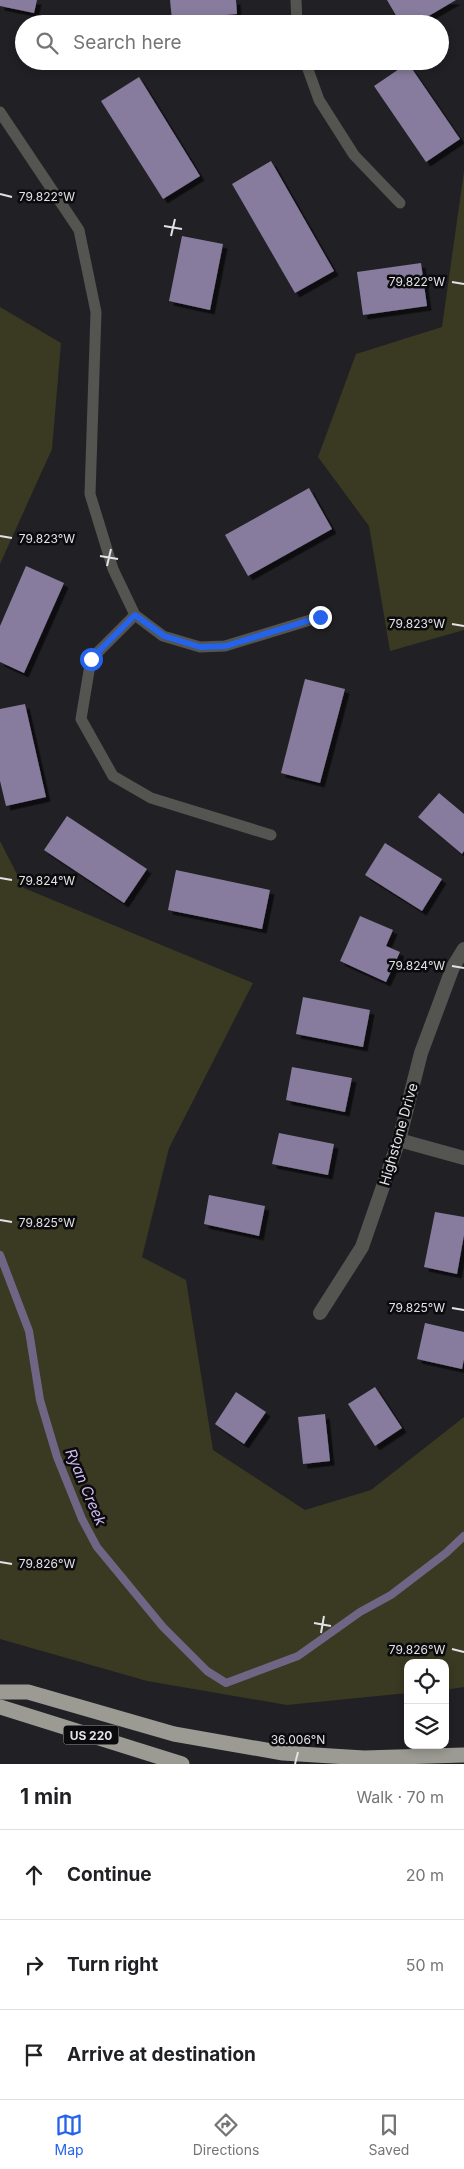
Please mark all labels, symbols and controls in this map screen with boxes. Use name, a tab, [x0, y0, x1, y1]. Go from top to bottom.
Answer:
search box	[15, 15, 449, 70]
icon: search	[33, 29, 61, 57]
text: Search here	[73, 31, 182, 54]
text: 79.822°W	[19, 189, 75, 204]
text: 79.822°W	[389, 274, 445, 289]
text: 79.823°W	[19, 531, 75, 546]
route end	[309, 606, 332, 629]
text: 79.823°W	[389, 616, 445, 631]
route start	[80, 648, 103, 671]
text: 79.824°W	[19, 873, 75, 888]
text: 79.824°W	[389, 958, 445, 973]
street label: Highstone Drive	[375, 1081, 421, 1187]
text: 79.825°W	[19, 1215, 75, 1230]
text: 79.825°W	[389, 1300, 445, 1315]
water label: Ryan Creek	[61, 1446, 111, 1529]
text: 79.826°W	[19, 1556, 75, 1571]
text: 79.826°W	[389, 1642, 445, 1657]
map controls	[404, 1659, 449, 1749]
button: locate	[404, 1659, 449, 1704]
button: layers	[404, 1704, 449, 1749]
road number: US 220	[64, 1726, 118, 1744]
text: 36.006°N	[271, 1732, 325, 1747]
text: 1 min	[20, 1784, 72, 1809]
text: Walk · 70 m	[356, 1787, 444, 1807]
icon: ahead	[20, 1861, 48, 1889]
text: Continue	[67, 1863, 152, 1886]
text: 20 m	[406, 1865, 444, 1885]
icon: right	[20, 1951, 48, 1979]
text: Turn right	[67, 1953, 158, 1976]
text: 50 m	[406, 1955, 444, 1975]
icon: arrive	[20, 2041, 48, 2069]
text: Arrive at destination	[67, 2043, 256, 2066]
tab: Map	[55, 2111, 84, 2158]
tab: Directions	[193, 2111, 259, 2158]
tab: Saved	[368, 2111, 409, 2158]

